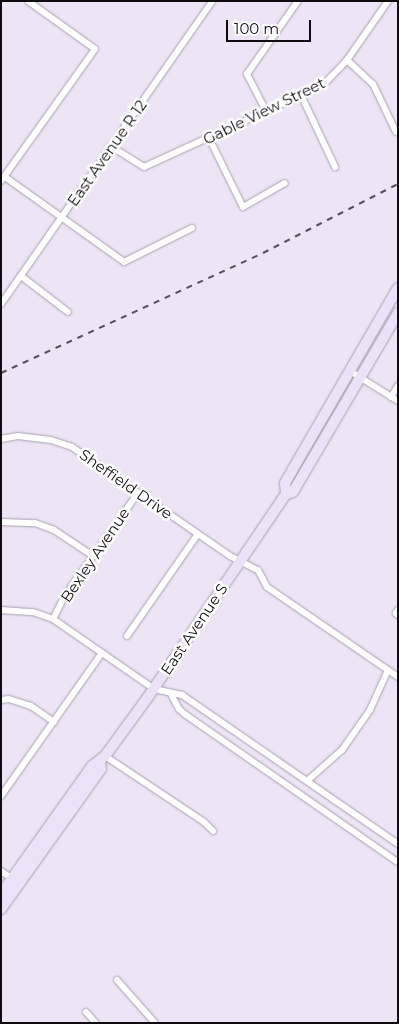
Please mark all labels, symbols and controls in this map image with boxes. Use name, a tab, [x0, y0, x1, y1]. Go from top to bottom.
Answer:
scale bar	[229, 10, 314, 42]
text: 100 m	[234, 19, 279, 38]
street label: Gable View Street	[200, 74, 328, 148]
street label: East Avenue R 12	[64, 96, 150, 210]
street label: Sheffield Drive	[76, 445, 176, 523]
street label: Bexley Avenue	[57, 504, 133, 606]
street label: East Avenue S	[157, 580, 231, 678]

